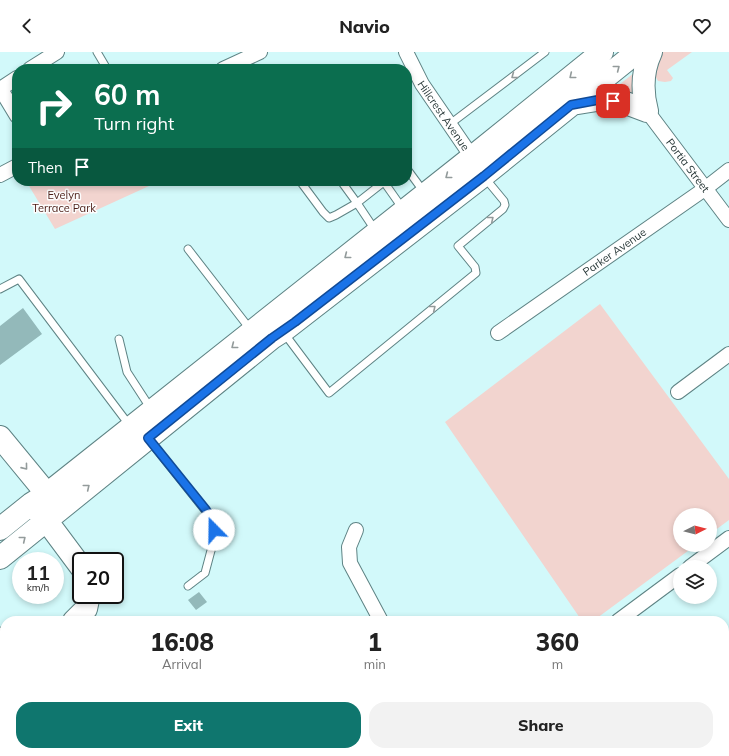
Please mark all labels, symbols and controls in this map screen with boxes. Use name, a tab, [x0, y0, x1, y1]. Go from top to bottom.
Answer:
icon: back	[16, 15, 38, 37]
text: Navio	[339, 15, 390, 38]
icon: heart	[691, 15, 713, 37]
one-way arrow	[613, 65, 620, 72]
one-way arrow	[512, 71, 519, 78]
one-way arrow	[569, 72, 576, 79]
text: 60 m	[94, 77, 160, 112]
street label: Hillcrest Avenue	[415, 78, 473, 153]
icon: right	[28, 80, 80, 132]
pin	[596, 84, 630, 118]
icon: arrive	[602, 90, 624, 112]
text: Turn right	[94, 112, 174, 135]
street label: Portia Street	[663, 136, 713, 195]
icon: arrive	[71, 156, 93, 178]
text: Then	[28, 158, 63, 177]
one-way arrow	[446, 171, 453, 178]
park label: Evelyn Terrace Park	[32, 188, 96, 215]
one-way arrow	[486, 217, 493, 224]
street label: Parker Avenue	[580, 225, 649, 279]
one-way arrow	[344, 252, 351, 259]
one-way arrow	[429, 305, 436, 312]
one-way arrow	[231, 341, 238, 348]
one-way arrow	[20, 462, 27, 469]
one-way arrow	[83, 485, 90, 492]
north arrow	[673, 508, 717, 552]
map controls	[673, 508, 717, 604]
position arrow	[193, 509, 235, 551]
one-way arrow	[18, 537, 26, 544]
speed limit sign: 20	[72, 552, 124, 604]
text: 11	[26, 560, 50, 585]
button: layers	[673, 560, 717, 604]
text: km/h	[27, 581, 49, 594]
text: 16:08	[150, 627, 214, 657]
text: 1	[368, 627, 382, 657]
text: 360	[536, 627, 579, 657]
text: Arrival	[162, 656, 202, 672]
text: min	[364, 656, 386, 672]
text: m	[552, 656, 563, 672]
button: Exit	[16, 702, 361, 748]
button: Share	[369, 702, 713, 748]

